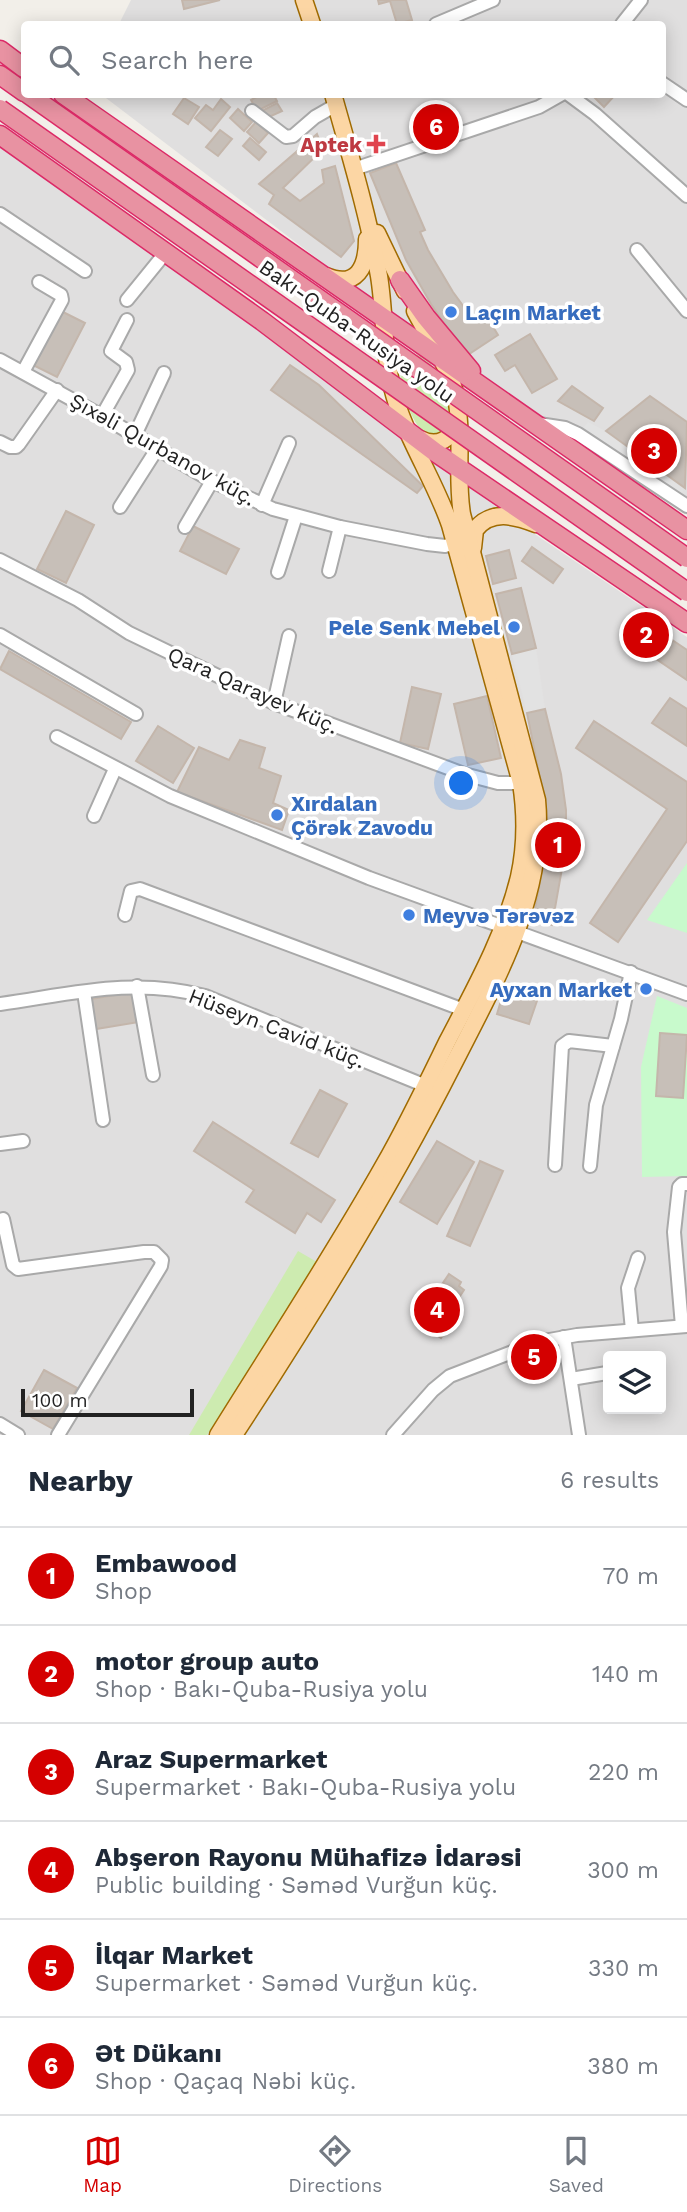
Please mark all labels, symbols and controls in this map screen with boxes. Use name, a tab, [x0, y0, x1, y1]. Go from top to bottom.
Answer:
search box	[21, 21, 666, 98]
icon: search	[45, 41, 83, 79]
text: Search here	[101, 45, 253, 75]
pin: 6	[413, 101, 459, 153]
place label: Aptek	[300, 132, 363, 157]
marker: Aptek	[368, 136, 384, 152]
street label: Bakı-Quba-Rusiya yolu	[255, 254, 459, 408]
place label: Laçın Market	[465, 300, 601, 325]
marker: Laçın Market	[443, 304, 459, 320]
street label: Şıxəli Qurbanov küç.	[66, 387, 260, 511]
pin: 3	[631, 425, 677, 477]
pin: 2	[623, 609, 669, 661]
place label: Pele Senk Mebel	[328, 615, 500, 640]
marker: Pele Senk Mebel	[506, 619, 522, 635]
street label: Qara Qarayev küç.	[164, 641, 342, 739]
your location	[444, 766, 478, 800]
place label: Xırdalan Çörək Zavodu	[291, 791, 433, 840]
marker: Xırdalan Çörək Zavodu	[269, 807, 285, 823]
pin: 1	[535, 819, 581, 871]
place label: Meyvə Tərəvəz	[423, 903, 575, 928]
marker: Meyvə Tərəvəz	[401, 907, 417, 923]
place label: Ayxan Market	[490, 977, 632, 1002]
marker: Ayxan Market	[638, 981, 654, 997]
street label: Hüseyn Cavid küç.	[185, 983, 369, 1073]
pin: 4	[414, 1284, 460, 1336]
pin: 5	[511, 1331, 557, 1383]
map controls	[603, 1351, 666, 1414]
button: layers	[603, 1351, 666, 1414]
scale bar	[21, 1386, 194, 1418]
text: 100 m	[32, 1389, 88, 1412]
text: Nearby	[28, 1463, 133, 1498]
text: 6 results	[560, 1467, 659, 1494]
text: Embawood	[95, 1548, 237, 1578]
text: 1	[46, 1563, 56, 1590]
text: 70 m	[602, 1563, 659, 1590]
text: Shop	[95, 1578, 152, 1605]
text: motor group auto	[95, 1646, 319, 1676]
text: 2	[44, 1661, 58, 1688]
text: 140 m	[592, 1661, 659, 1688]
text: Shop · Bakı-Quba-Rusiya yolu	[95, 1676, 428, 1703]
text: Araz Supermarket	[95, 1744, 327, 1774]
text: 3	[44, 1759, 58, 1786]
text: 220 m	[588, 1759, 659, 1786]
text: Supermarket · Bakı-Quba-Rusiya yolu	[95, 1774, 516, 1801]
text: Abşeron Rayonu Mühafizə İdarəsi	[95, 1842, 522, 1872]
text: 4	[44, 1857, 58, 1884]
text: 300 m	[587, 1857, 659, 1884]
text: Public building · Səməd Vurğun küç.	[95, 1872, 498, 1899]
text: İlqar Market	[95, 1940, 253, 1970]
text: 5	[44, 1955, 58, 1982]
text: 330 m	[588, 1955, 659, 1982]
text: Supermarket · Səməd Vurğun küç.	[95, 1970, 478, 1997]
text: Ət Dükanı	[95, 2038, 222, 2068]
text: 6	[44, 2053, 58, 2080]
text: 380 m	[587, 2053, 659, 2080]
text: Shop · Qaçaq Nəbi küç.	[95, 2068, 356, 2095]
tab: Map	[83, 2132, 122, 2197]
tab: Directions	[288, 2132, 382, 2197]
tab: Saved	[549, 2132, 604, 2197]

